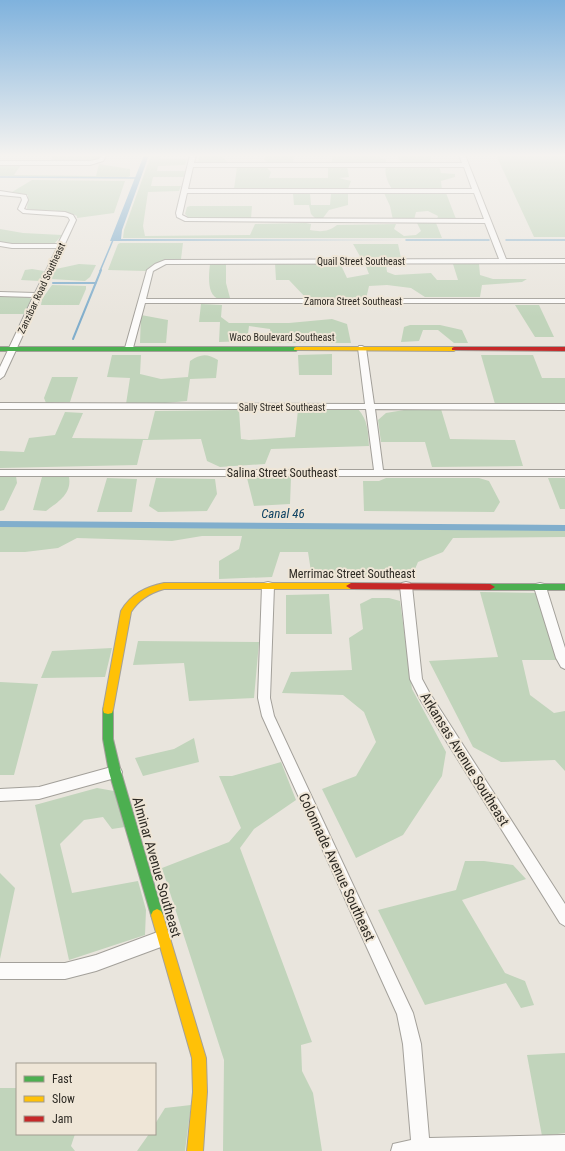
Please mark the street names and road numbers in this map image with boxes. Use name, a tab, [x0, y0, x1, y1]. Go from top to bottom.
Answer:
street label: Zanzibar Road Southeast	[16, 241, 67, 335]
street label: Quail Street Southeast	[317, 256, 405, 267]
street label: Zamora Street Southeast	[304, 296, 402, 307]
street label: Waco Boulevard Southeast	[229, 332, 335, 343]
street label: Sally Street Southeast	[239, 402, 325, 413]
street label: Salina Street Southeast	[227, 466, 338, 480]
street label: Merrimac Street Southeast	[289, 567, 416, 581]
street label: Arkansas Avenue Southeast	[417, 689, 513, 829]
street label: Colonnade Avenue Southeast	[296, 790, 378, 944]
street label: Alminar Avenue Southeast	[129, 795, 185, 939]

